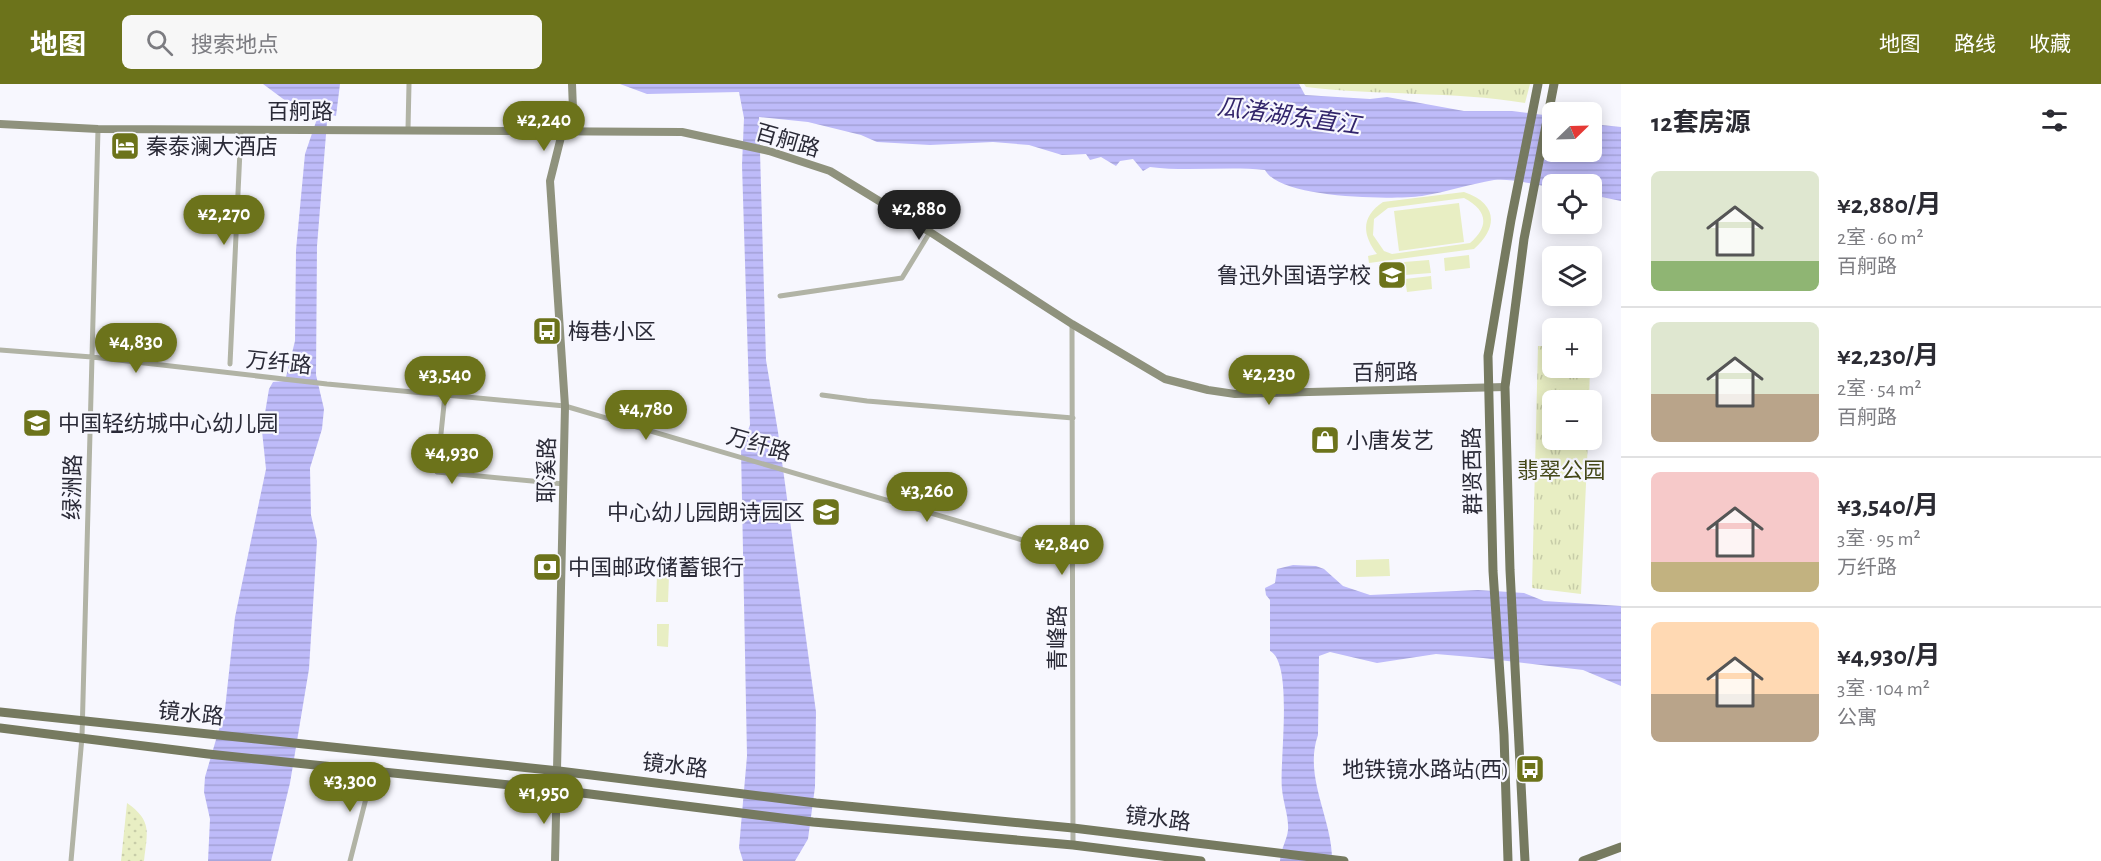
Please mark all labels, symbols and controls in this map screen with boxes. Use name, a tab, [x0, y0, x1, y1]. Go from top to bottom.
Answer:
search box	[122, 15, 542, 69]
icon: search	[143, 26, 176, 59]
text: 地图	[30, 32, 86, 60]
text: 搜索地点	[191, 34, 279, 56]
text: 地图	[1879, 34, 1921, 55]
text: 路线	[1954, 34, 1996, 55]
text: 收藏	[2029, 34, 2071, 55]
water label: 瓜渚湖东直江	[1216, 93, 1365, 139]
street label: 百舸路	[267, 100, 333, 123]
pin: ¥2,240	[495, 101, 593, 152]
north arrow	[1542, 102, 1602, 162]
map controls	[1542, 102, 1602, 450]
icon: filters	[2038, 104, 2071, 137]
text: ¥2,240	[517, 110, 571, 130]
text: 12套房源	[1651, 110, 1751, 136]
street label: 百舸路	[753, 120, 823, 161]
hotel icon: 秦泰澜大酒店	[109, 130, 141, 162]
place label: 秦泰澜大酒店	[146, 135, 278, 158]
button: locate	[1542, 174, 1602, 234]
pin: ¥2,880	[870, 190, 968, 241]
text: ¥2,880/月	[1837, 192, 1941, 218]
pin: ¥2,270	[175, 195, 273, 246]
icon: home	[1699, 195, 1771, 267]
text: ¥2,880	[892, 199, 946, 219]
text: ¥2,270	[198, 204, 251, 224]
text: 2室 · 60 m²	[1837, 228, 1924, 248]
button: layers	[1542, 246, 1602, 306]
text: 百舸路	[1837, 257, 1897, 277]
school or university icon: 鲁迅外国语学校	[1376, 259, 1408, 291]
place label: 鲁迅外国语学校	[1217, 264, 1371, 287]
bus stop icon: 梅巷小区	[531, 315, 563, 347]
button: +	[1542, 318, 1602, 378]
place label: 梅巷小区	[568, 320, 656, 343]
pin: ¥4,830	[87, 323, 185, 374]
text: ¥4,830	[109, 332, 163, 352]
text: ¥2,230/月	[1837, 343, 1939, 369]
icon: home	[1699, 346, 1771, 418]
street label: 万纤路	[245, 348, 313, 377]
pin: ¥2,230	[1220, 355, 1318, 406]
pin: ¥3,540	[396, 356, 494, 407]
street label: 百舸路	[1352, 360, 1418, 385]
text: ¥2,230	[1243, 364, 1295, 384]
text: ¥3,540	[419, 365, 471, 385]
text: 2室 · 54 m²	[1837, 379, 1922, 399]
pin: ¥4,780	[597, 390, 695, 441]
button: −	[1542, 390, 1602, 450]
text: ¥4,780	[619, 399, 673, 419]
school or university icon: 中国轻纺城中心幼儿园	[21, 407, 53, 439]
text: 百舸路	[1837, 408, 1897, 428]
place label: 中国轻纺城中心幼儿园	[58, 412, 278, 435]
street label: 万纤路	[724, 424, 794, 465]
shop icon: 小唐发艺	[1309, 424, 1341, 456]
street label: 群贤西路	[1460, 427, 1485, 515]
place label: 小唐发艺	[1346, 429, 1434, 452]
pin: ¥4,930	[403, 434, 501, 485]
street label: 耶溪路	[534, 437, 559, 503]
text: ¥4,930	[425, 443, 479, 463]
street label: 绿洲路	[60, 454, 85, 520]
park label: 翡翠公园	[1517, 459, 1605, 482]
pin: ¥3,260	[878, 472, 976, 523]
text: ¥3,260	[900, 481, 954, 501]
text: ¥3,540/月	[1837, 493, 1939, 519]
school or university icon: 中心幼儿园朗诗园区	[810, 496, 842, 528]
icon: home	[1699, 496, 1771, 568]
place label: 中心幼儿园朗诗园区	[607, 501, 805, 524]
pin: ¥2,840	[1013, 525, 1111, 576]
text: 3室 · 95 m²	[1837, 529, 1920, 549]
text: ¥2,840	[1035, 534, 1089, 554]
bank icon: 中国邮政储蓄银行	[531, 551, 563, 583]
place label: 中国邮政储蓄银行	[568, 556, 744, 579]
text: 万纤路	[1837, 558, 1897, 578]
street label: 青峰路	[1046, 605, 1069, 671]
text: ¥4,930/月	[1837, 643, 1940, 669]
icon: home	[1699, 646, 1771, 718]
text: 3室 · 104 m²	[1837, 679, 1930, 699]
street label: 镜水路	[157, 699, 225, 728]
text: 公寓	[1837, 708, 1877, 728]
street label: 镜水路	[641, 750, 709, 781]
bus stop icon: 地铁镜水路站(西)	[1514, 753, 1546, 785]
place label: 地铁镜水路站(西)	[1342, 758, 1509, 781]
pin: ¥3,300	[301, 762, 399, 813]
text: ¥3,300	[323, 771, 377, 791]
pin: ¥1,950	[495, 774, 593, 825]
text: ¥1,950	[518, 783, 570, 803]
street label: 镜水路	[1124, 803, 1192, 834]

